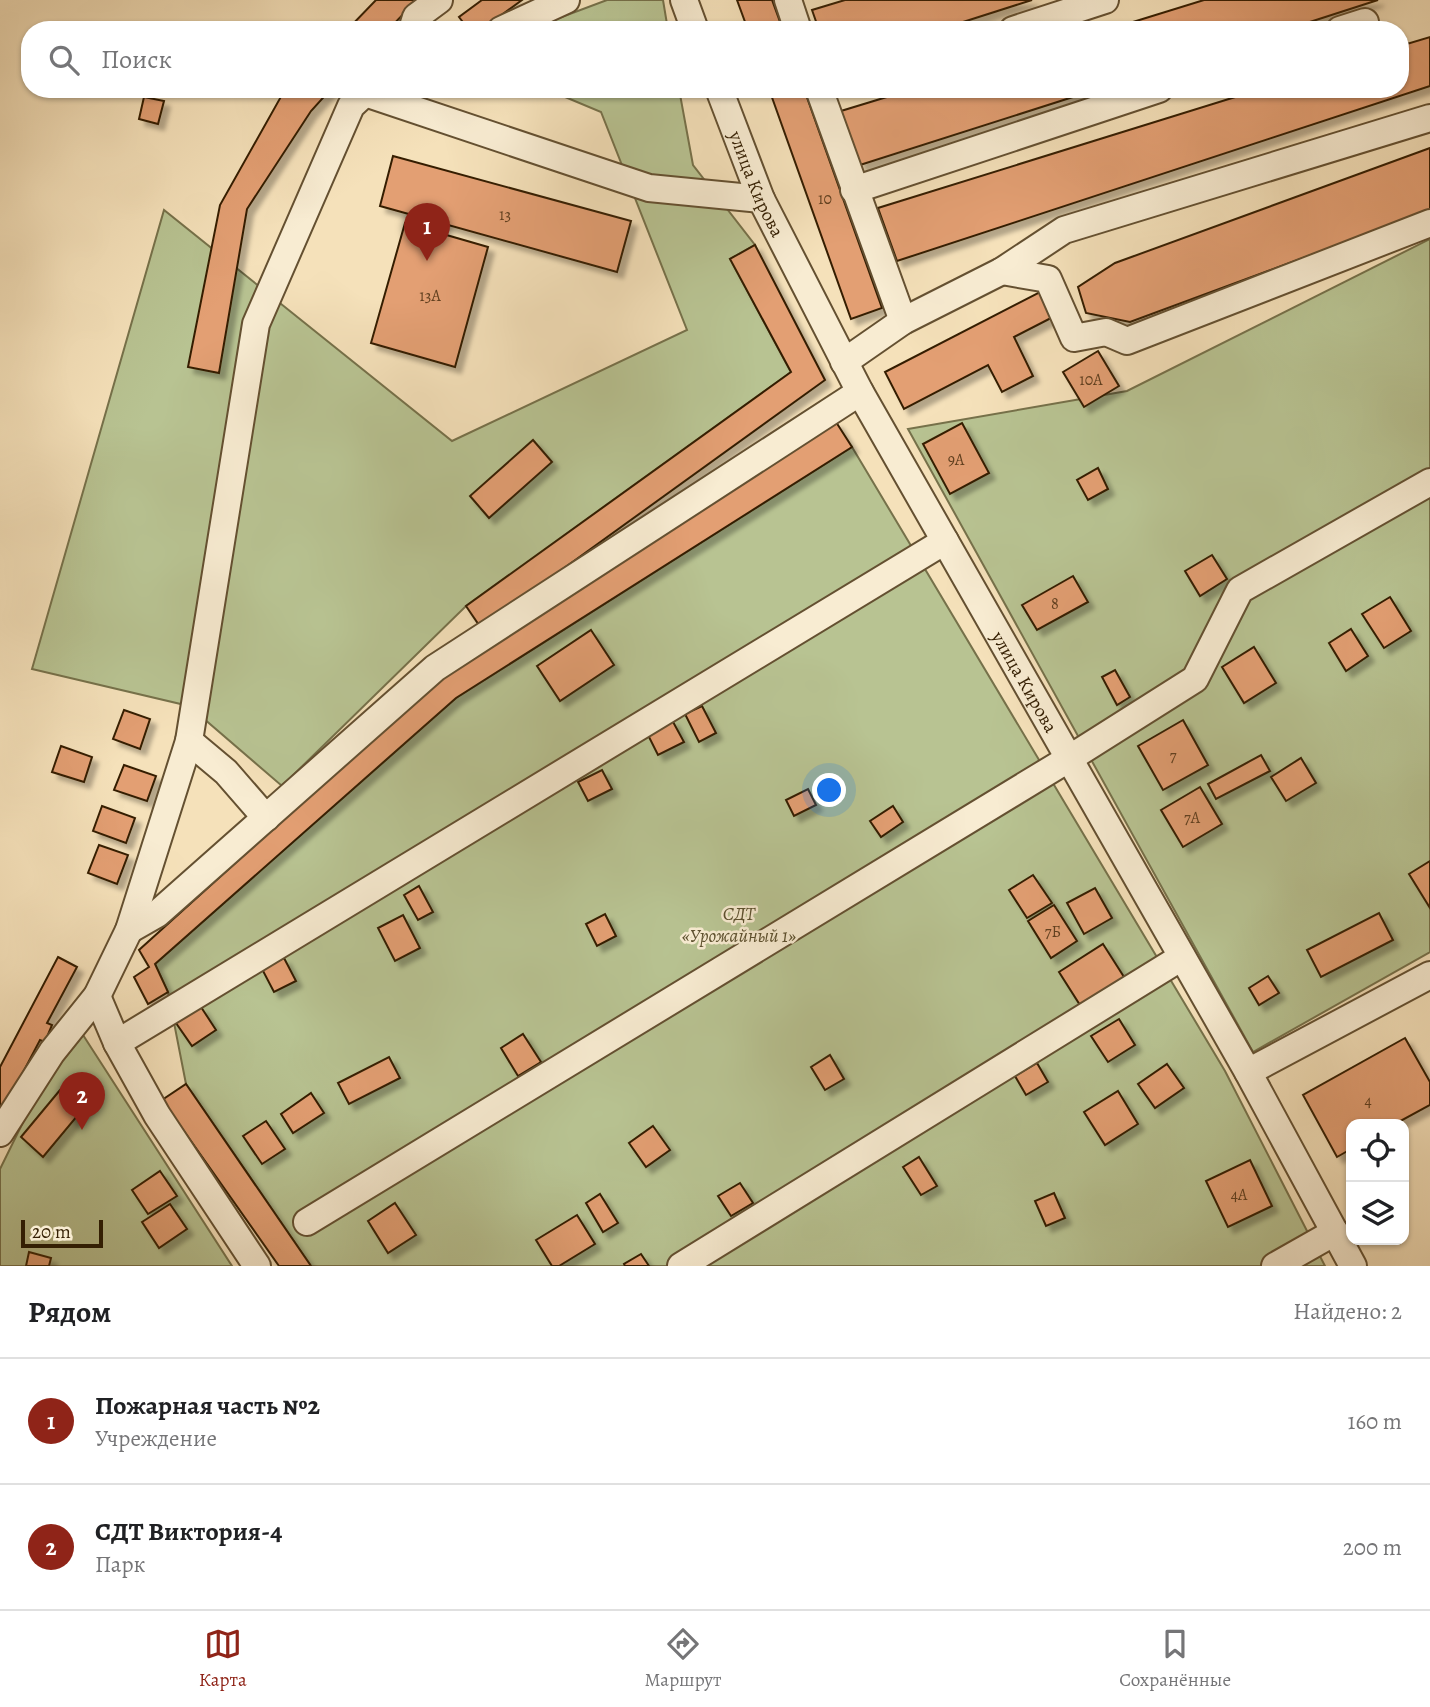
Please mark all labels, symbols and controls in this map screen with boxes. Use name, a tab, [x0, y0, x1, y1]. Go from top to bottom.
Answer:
search box	[21, 21, 1409, 98]
icon: search	[45, 41, 83, 79]
text: Поиск	[101, 42, 172, 77]
street label: улица Кирова	[722, 126, 790, 242]
house number: 10	[818, 188, 832, 210]
pin: 1	[404, 203, 450, 261]
house number: 13	[499, 204, 511, 226]
house number: 13А	[419, 285, 441, 307]
house number: 10А	[1079, 369, 1103, 391]
house number: 9А	[948, 449, 965, 471]
house number: 8	[1051, 593, 1059, 615]
street label: улица Кирова	[985, 626, 1064, 738]
house number: 7	[1170, 745, 1177, 767]
your location	[812, 773, 846, 807]
house number: 7А	[1184, 807, 1201, 829]
park label: СДТ «Урожайный 1»	[682, 901, 796, 949]
house number: 7Б	[1045, 921, 1061, 943]
pin: 2	[59, 1072, 105, 1130]
house number: 4	[1364, 1090, 1372, 1112]
map controls	[1346, 1119, 1409, 1245]
button: locate	[1346, 1119, 1409, 1182]
button: layers	[1346, 1182, 1409, 1245]
house number: 4А	[1231, 1184, 1248, 1206]
scale bar	[21, 1217, 103, 1249]
text: 20 m	[32, 1219, 71, 1245]
text: Рядом	[28, 1292, 111, 1332]
text: Найдено: 2	[1293, 1296, 1402, 1327]
text: Пожарная часть №2	[95, 1388, 320, 1423]
text: 1	[47, 1406, 55, 1437]
text: 160 m	[1348, 1406, 1402, 1437]
text: Учреждение	[95, 1423, 217, 1454]
text: СДТ Виктория-4	[95, 1514, 282, 1549]
text: 2	[45, 1532, 57, 1563]
text: 200 m	[1343, 1532, 1402, 1563]
text: Парк	[95, 1549, 146, 1580]
tab: Карта	[199, 1625, 247, 1693]
tab: Маршрут	[644, 1625, 721, 1693]
tab: Сохранённые	[1119, 1625, 1231, 1693]

